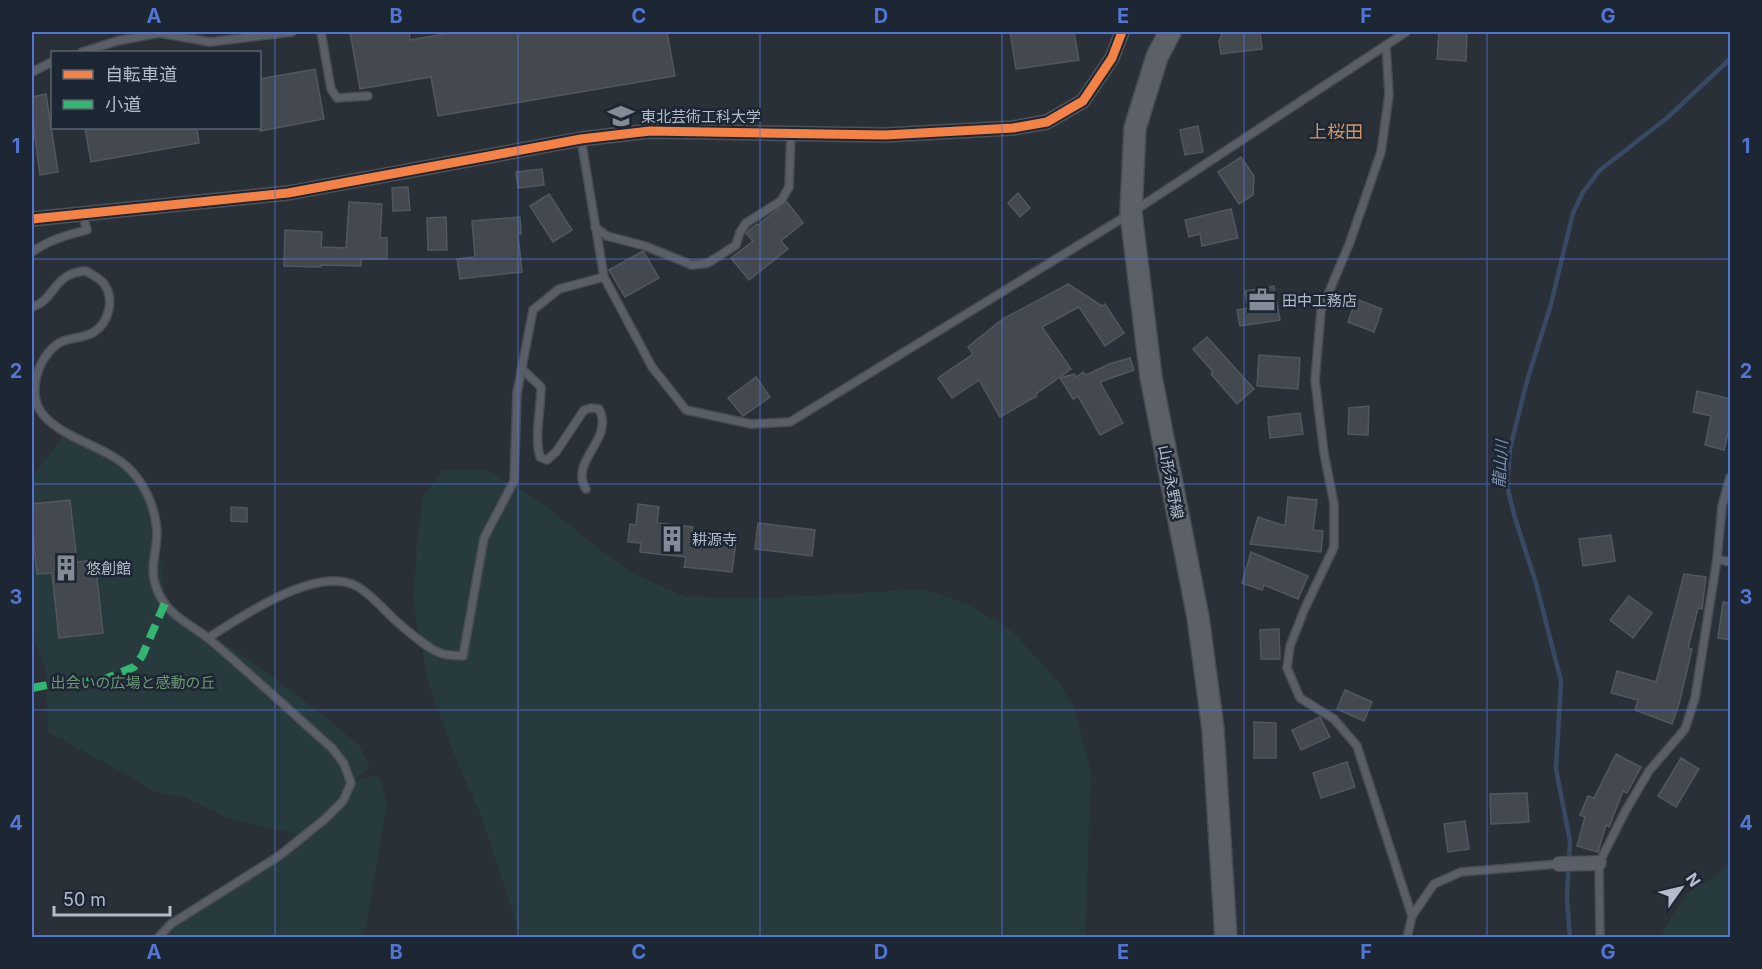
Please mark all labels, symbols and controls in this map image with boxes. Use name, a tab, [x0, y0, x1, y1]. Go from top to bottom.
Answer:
text: A	[147, 4, 162, 28]
text: B	[389, 4, 403, 28]
text: C	[632, 4, 646, 28]
text: D	[874, 4, 888, 28]
text: E	[1117, 4, 1129, 28]
text: F	[1360, 4, 1372, 28]
text: G	[1600, 4, 1616, 28]
legend	[51, 51, 261, 129]
text: 自転車道	[105, 64, 177, 85]
text: 小道	[105, 94, 141, 115]
school or university icon: 東北芸術工科大学	[606, 101, 636, 131]
place label: 東北芸術工科大学	[641, 107, 761, 126]
district label: 上桜田	[1309, 121, 1363, 142]
text: 1	[12, 134, 20, 158]
text: 1	[1742, 134, 1750, 158]
office icon: 田中工務店	[1247, 285, 1277, 315]
place label: 田中工務店	[1282, 291, 1357, 310]
text: 2	[10, 359, 22, 383]
text: 2	[1740, 359, 1752, 383]
water label: 龍山川	[1488, 437, 1512, 489]
street label: 山形永野線	[1155, 443, 1187, 521]
building icon: 耕源寺	[657, 524, 687, 554]
place label: 耕源寺	[692, 530, 737, 549]
building icon: 悠創館	[51, 553, 81, 583]
place label: 悠創館	[86, 559, 131, 578]
text: 3	[10, 585, 22, 609]
text: 3	[1740, 585, 1752, 609]
park label: 出会いの広場と感動の丘	[50, 673, 216, 692]
text: 4	[9, 811, 23, 835]
text: 4	[1739, 811, 1753, 835]
north arrow	[1651, 858, 1711, 918]
text: N	[1682, 869, 1705, 890]
scale bar	[54, 879, 170, 917]
text: 50 m	[63, 889, 106, 910]
text: A	[147, 940, 162, 964]
text: B	[389, 940, 403, 964]
text: C	[632, 940, 646, 964]
text: D	[874, 940, 888, 964]
text: E	[1117, 940, 1129, 964]
text: F	[1360, 940, 1372, 964]
text: G	[1600, 940, 1616, 964]

